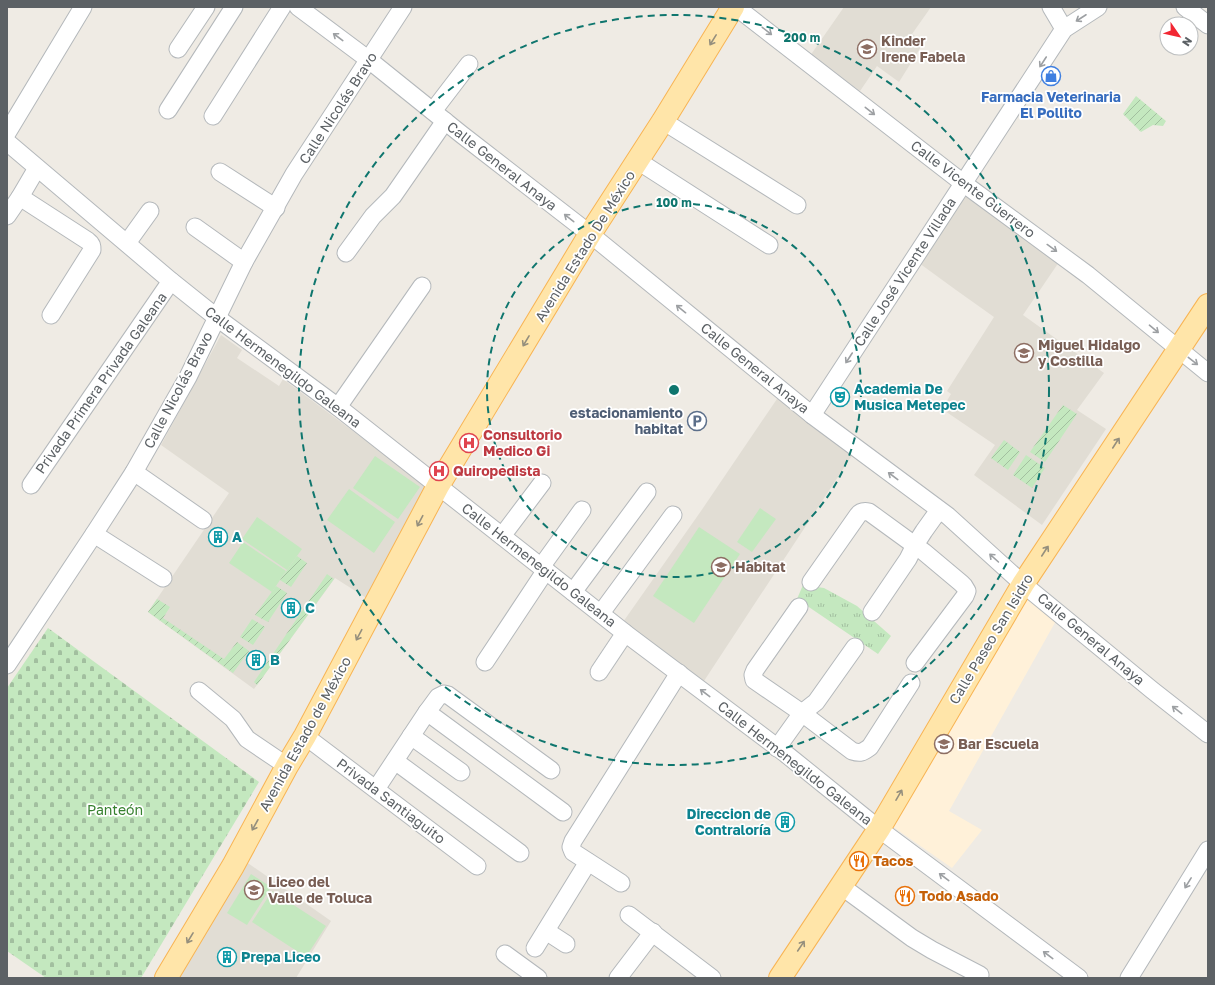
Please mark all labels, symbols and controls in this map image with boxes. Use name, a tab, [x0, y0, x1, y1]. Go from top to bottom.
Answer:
one-way arrow	[1076, 14, 1087, 22]
north arrow	[1159, 16, 1199, 56]
one-way arrow	[761, 27, 772, 35]
text: 200 m	[784, 30, 820, 45]
place label: Kinder Irene Fabela	[881, 32, 965, 65]
one-way arrow	[332, 33, 343, 41]
one-way arrow	[708, 34, 716, 46]
text: N	[1180, 35, 1195, 49]
school or university icon: Kinder Irene Fabela	[856, 38, 878, 60]
street label: Calle Nicolás Bravo	[295, 49, 380, 167]
one-way arrow	[1039, 56, 1047, 67]
shop icon: Farmacia Veterinaria El Pollito	[1040, 65, 1062, 87]
place label: Farmacia Veterinaria El Pollito	[981, 88, 1121, 121]
one-way arrow	[864, 106, 875, 115]
street label: Calle General Anaya	[444, 117, 561, 214]
street label: Calle Vicente Guerrero	[908, 136, 1039, 241]
street label: Avenida Estado De México	[531, 167, 638, 325]
street label: Calle José Vicente Villada	[850, 194, 959, 349]
text: 100 m	[656, 195, 692, 210]
one-way arrow	[564, 214, 575, 223]
one-way arrow	[1046, 244, 1057, 252]
street label: Privada Primera Privada Galeana	[31, 289, 170, 477]
street label: Calle Hermenegildo Galeana	[202, 302, 365, 431]
one-way arrow	[676, 304, 687, 313]
street label: Calle General Anaya	[698, 319, 813, 417]
one-way arrow	[1148, 324, 1159, 333]
street label: Calle Nicolás Bravo	[140, 328, 216, 451]
one-way arrow	[521, 335, 529, 347]
place label: Miguel Hidalgo y Costilla	[1038, 336, 1141, 369]
school or university icon: Miguel Hidalgo y Costilla	[1013, 342, 1035, 364]
one-way arrow	[845, 352, 853, 363]
one-way arrow	[1188, 356, 1199, 365]
place label: Academia De Musica Metepec	[854, 380, 966, 413]
centre of rings	[667, 383, 681, 397]
theatre icon: Academia De Musica Metepec	[829, 386, 851, 408]
place label: estacionamiento habitat	[570, 404, 683, 437]
parking icon: estacionamiento habitat	[686, 410, 708, 432]
place label: Consultorio Medico Gi	[483, 426, 562, 459]
hospital icon: Consultorio Medico Gi	[458, 432, 480, 454]
one-way arrow	[1112, 438, 1120, 449]
hospital icon: Quiropedista	[428, 460, 450, 482]
place label: Quiropedista	[453, 462, 540, 479]
one-way arrow	[888, 471, 899, 480]
street label: Calle Hermenegildo Galeana	[459, 499, 620, 630]
one-way arrow	[416, 515, 423, 527]
building icon: A	[207, 526, 229, 548]
place label: A	[232, 528, 242, 545]
one-way arrow	[1041, 545, 1049, 557]
one-way arrow	[989, 553, 999, 562]
school or university icon: Habitat	[710, 556, 732, 578]
place label: Habitat	[735, 558, 786, 575]
street label: Calle Paseo San Isidro	[945, 570, 1036, 707]
street label: Calle General Anaya	[1034, 589, 1148, 688]
building icon: C	[280, 597, 302, 619]
place label: C	[305, 599, 315, 616]
one-way arrow	[354, 629, 362, 641]
building icon: B	[245, 649, 267, 671]
place label: B	[270, 651, 280, 668]
street label: Avenida Estado de México	[255, 653, 354, 814]
one-way arrow	[699, 689, 710, 697]
street label: Calle Hermenegildo Galeana	[715, 697, 876, 828]
one-way arrow	[1172, 706, 1183, 714]
school or university icon: Bar Escuela	[933, 733, 955, 755]
place label: Bar Escuela	[958, 735, 1039, 752]
street label: Privada Santiaguito	[334, 754, 449, 847]
one-way arrow	[895, 789, 903, 801]
park label: Panteón	[87, 801, 143, 818]
place label: Direccion de Contraloría	[686, 805, 771, 838]
building icon: Direccion de Contraloría	[774, 811, 796, 833]
one-way arrow	[250, 819, 258, 831]
restaurant icon: Tacos	[848, 850, 870, 872]
place label: Tacos	[873, 852, 914, 869]
place label: Liceo del Valle de Toluca	[268, 873, 372, 906]
one-way arrow	[938, 873, 949, 881]
one-way arrow	[1183, 877, 1191, 889]
school or university icon: Liceo del Valle de Toluca	[243, 879, 265, 901]
restaurant icon: Todo Asado	[894, 885, 916, 907]
place label: Todo Asado	[919, 887, 999, 904]
one-way arrow	[185, 932, 193, 944]
one-way arrow	[797, 940, 806, 951]
building icon: Prepa Liceo	[216, 946, 238, 968]
place label: Prepa Liceo	[241, 948, 321, 965]
one-way arrow	[1042, 950, 1053, 959]

